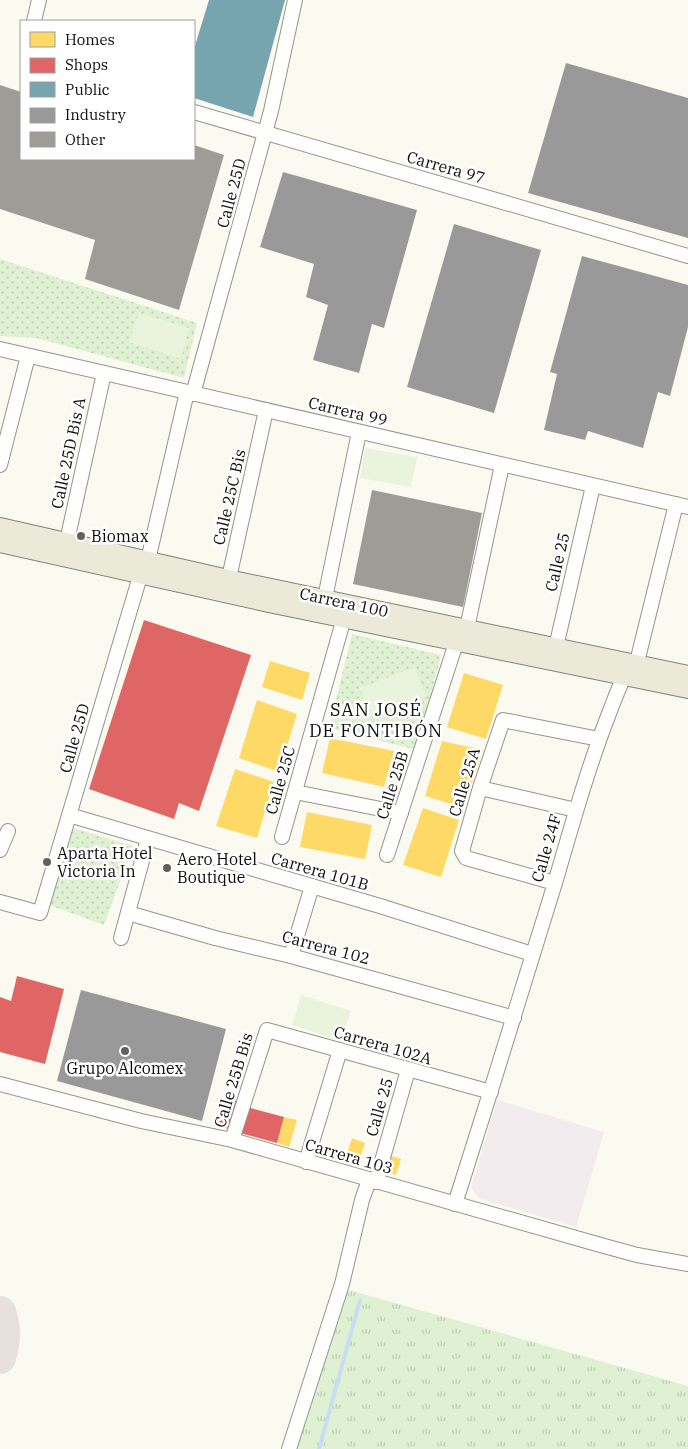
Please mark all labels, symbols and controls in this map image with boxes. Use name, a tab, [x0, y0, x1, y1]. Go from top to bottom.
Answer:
legend	[20, 20, 195, 160]
text: Homes	[65, 30, 115, 49]
text: Shops	[65, 55, 108, 74]
text: Public	[65, 80, 110, 99]
text: Industry	[65, 105, 126, 124]
text: Other	[65, 130, 105, 149]
street label: Carrera 97	[405, 146, 487, 188]
street label: Calle 25D	[212, 156, 250, 230]
street label: Carrera 99	[307, 392, 389, 430]
street label: Calle 25D Bis A	[46, 395, 90, 510]
street label: Calle 25C Bis	[208, 447, 250, 547]
place label: Biomax	[91, 526, 149, 546]
marker: Biomax	[75, 530, 87, 542]
street label: Calle 25	[541, 530, 573, 594]
street label: Carrera 100	[298, 583, 390, 621]
district label: SAN JOSÉ DE FONTIBÓN	[309, 698, 443, 742]
street label: Calle 25D	[55, 701, 93, 775]
street label: Calle 25C	[261, 743, 299, 817]
street label: Calle 25A	[444, 745, 484, 819]
street label: Calle 25B	[372, 748, 412, 822]
street label: Calle 24F	[527, 812, 565, 884]
place label: Aparta Hotel Victoria In	[57, 843, 153, 881]
street label: Carrera 101B	[269, 847, 371, 895]
place label: Aero Hotel Boutique	[177, 849, 257, 887]
marker: Aparta Hotel Victoria In	[41, 856, 53, 868]
marker: Aero Hotel Boutique	[161, 862, 173, 874]
street label: Carrera 102	[280, 926, 372, 968]
street label: Carrera 102A	[332, 1021, 434, 1069]
street label: Calle 25B Bis	[209, 1030, 257, 1130]
marker: Grupo Alcomex	[119, 1045, 131, 1057]
place label: Grupo Alcomex	[67, 1058, 183, 1078]
street label: Calle 25	[361, 1075, 397, 1139]
street label: Carrera 103	[303, 1134, 395, 1178]

